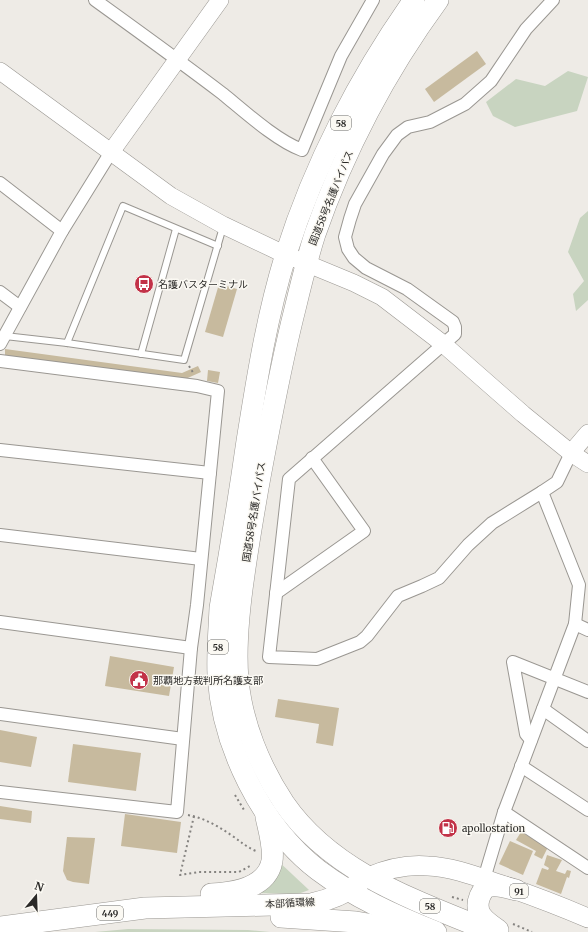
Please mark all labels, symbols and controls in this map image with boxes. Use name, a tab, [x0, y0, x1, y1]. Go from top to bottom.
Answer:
road number: 58	[331, 116, 351, 130]
street label: 国道58号名護バイパス	[306, 149, 356, 247]
bus stop icon: 名護バスターミナル	[133, 273, 155, 295]
place label: 名護バスターミナル	[158, 278, 248, 291]
street label: 国道58号名護バイパス	[240, 461, 268, 563]
road number: 58	[208, 640, 228, 654]
public building icon: 那覇地方裁判所名護支部	[128, 669, 150, 691]
place label: 那覇地方裁判所名護支部	[153, 674, 263, 687]
fuel station icon: apollostation	[437, 817, 459, 839]
place label: apollostation	[462, 822, 526, 835]
north arrow	[16, 876, 56, 916]
text: N	[33, 879, 46, 895]
road number: 91	[510, 884, 528, 898]
street label: 本部循環線	[265, 895, 315, 911]
road number: 58	[420, 899, 440, 913]
road number: 449	[97, 906, 123, 920]

